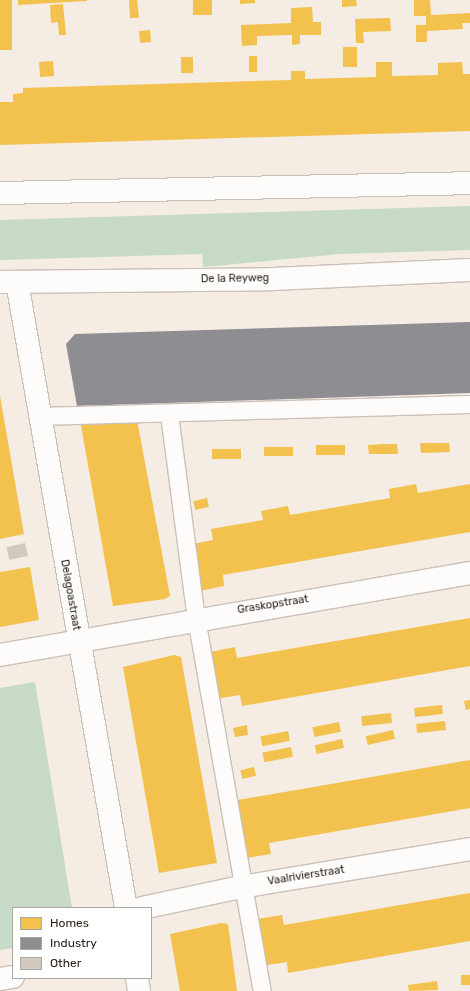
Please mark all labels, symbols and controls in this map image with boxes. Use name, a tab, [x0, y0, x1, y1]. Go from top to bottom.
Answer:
street label: De la Reyweg	[201, 272, 269, 286]
street label: Delagoastraat	[57, 558, 83, 632]
street label: Graskopstraat	[236, 593, 310, 617]
street label: Vaalrivierstraat	[267, 863, 345, 889]
legend	[12, 907, 152, 979]
text: Homes	[50, 916, 89, 930]
text: Industry	[50, 936, 97, 950]
text: Other	[50, 956, 81, 970]

